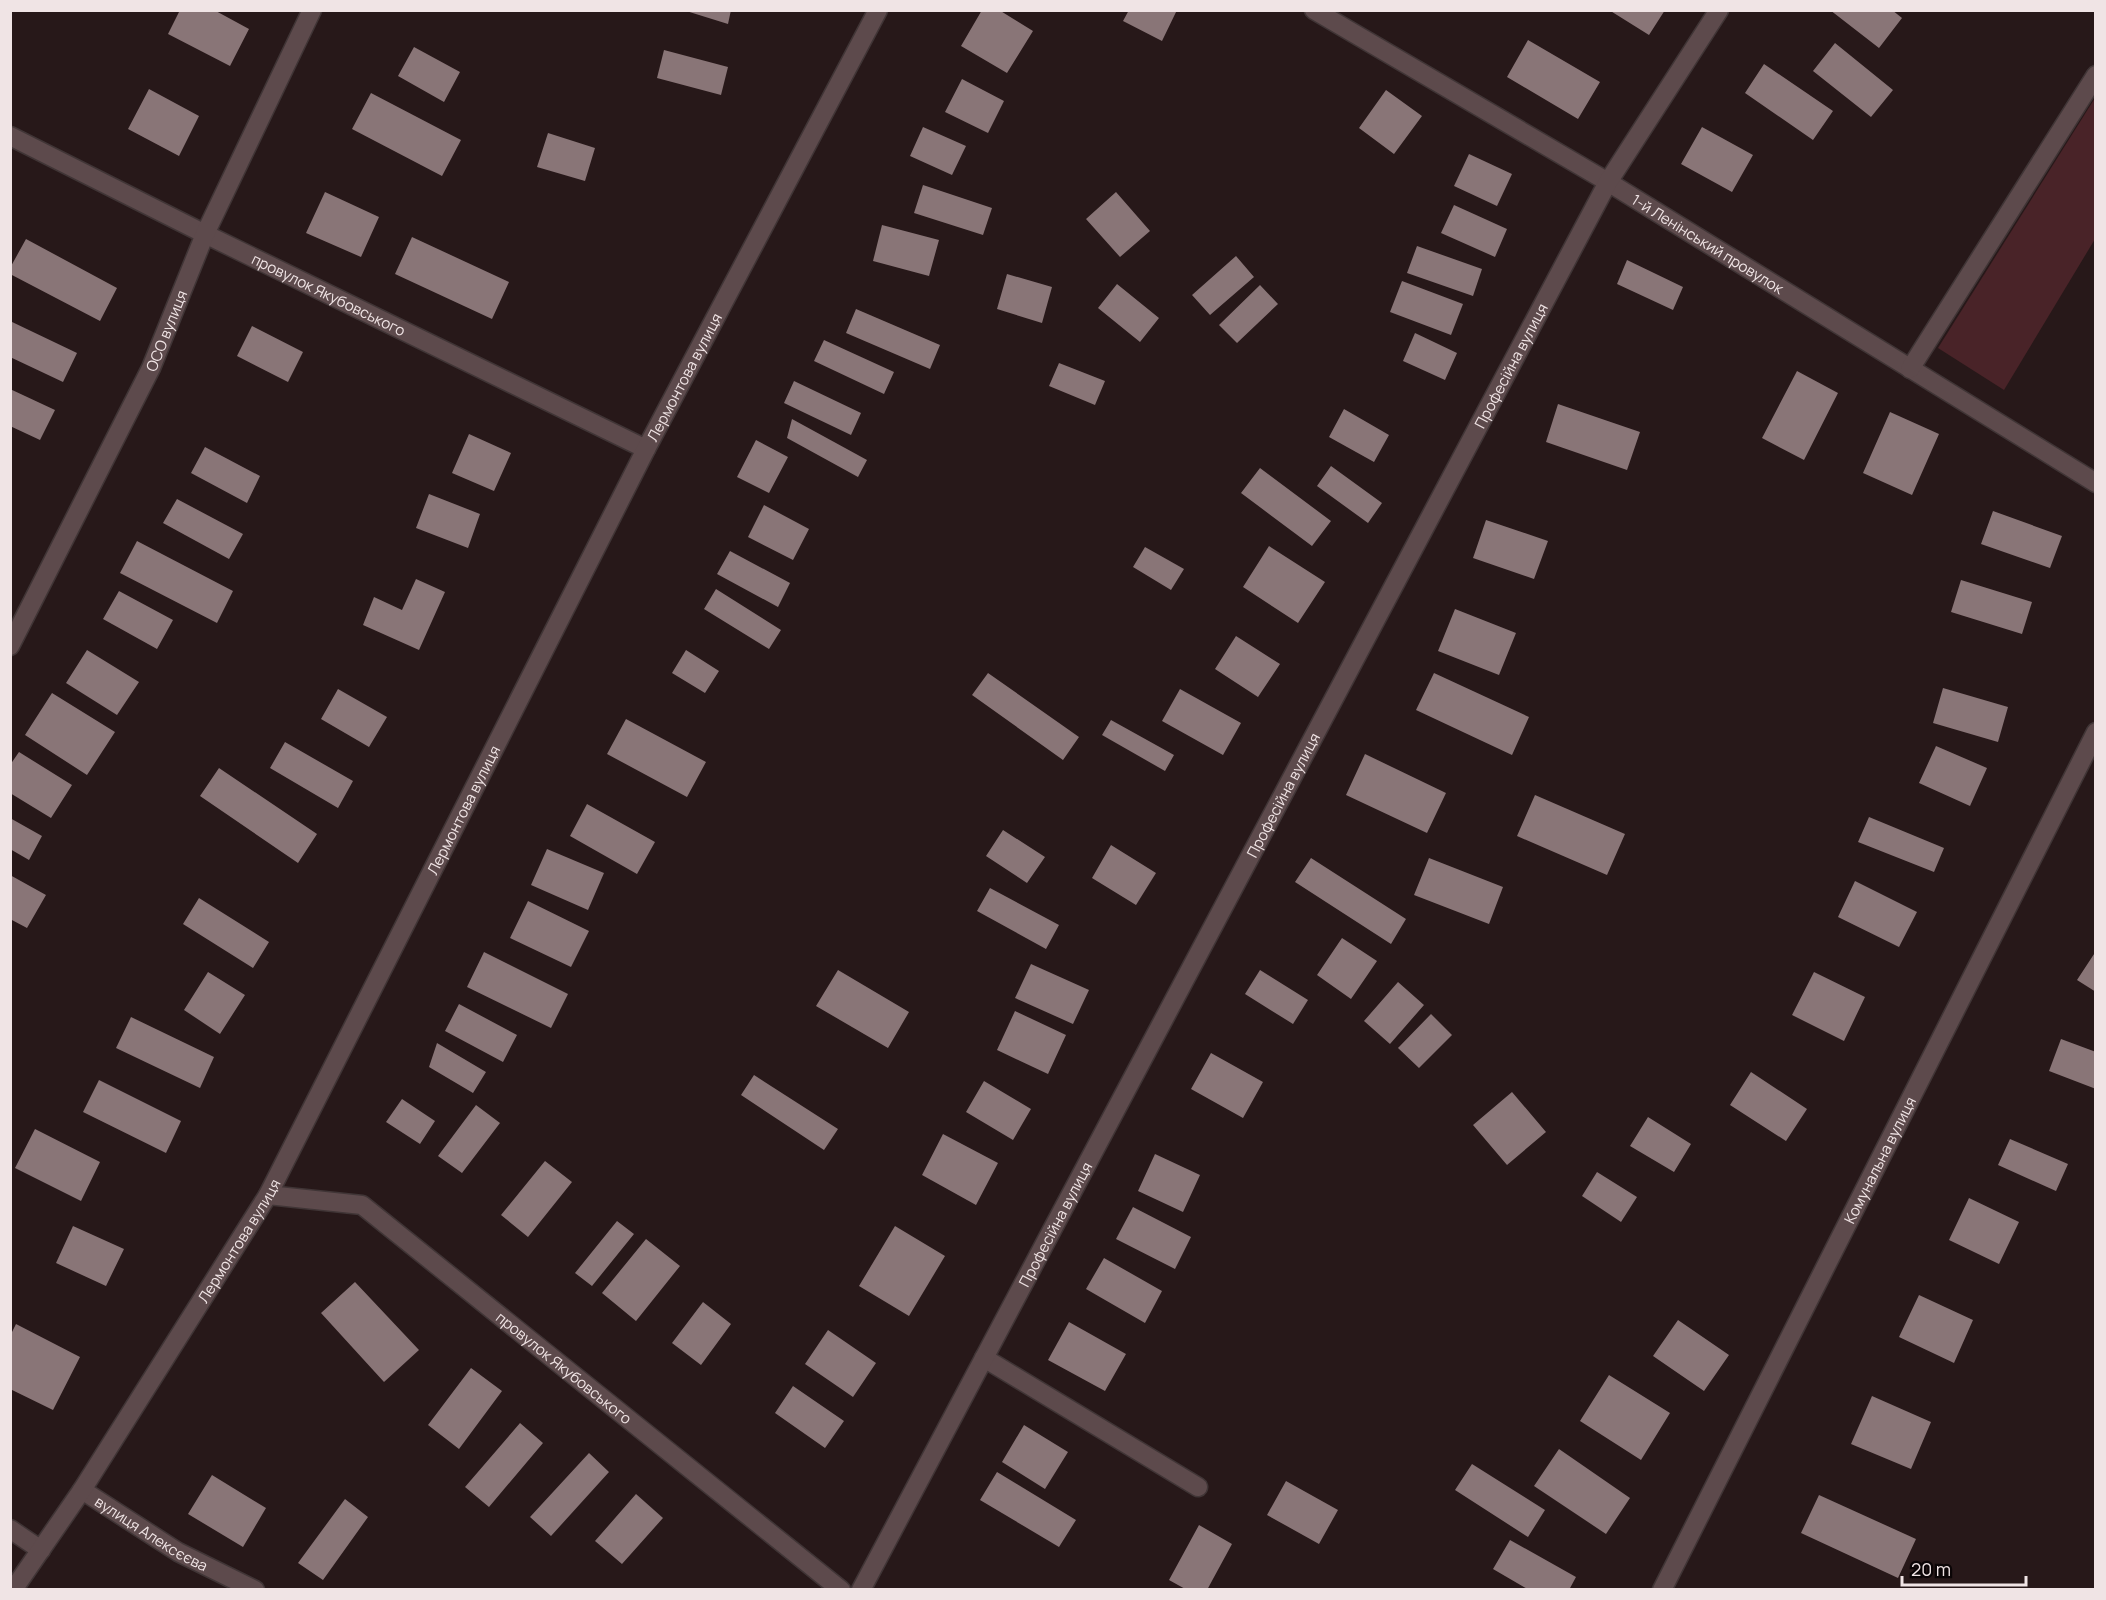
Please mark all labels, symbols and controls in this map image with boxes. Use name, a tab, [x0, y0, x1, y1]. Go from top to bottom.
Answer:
street label: 1-й Ленінський провулок	[1628, 189, 1788, 299]
street label: провулок Якубовського	[248, 248, 409, 341]
street label: ОСО вулиця	[140, 287, 192, 374]
street label: Професійна вулиця	[1469, 300, 1552, 432]
street label: Лермонтова вулиця	[642, 309, 727, 445]
street label: Професійна вулиця	[1241, 729, 1325, 861]
street label: Лермонтова вулиця	[422, 742, 505, 878]
street label: Комунальна вулиця	[1839, 1093, 1920, 1227]
street label: Професійна вулиця	[1013, 1158, 1097, 1290]
street label: Лермонтова вулиця	[192, 1175, 285, 1307]
street label: провулок Якубовського	[492, 1307, 637, 1429]
street label: вулиця Алексєєва	[91, 1491, 212, 1576]
scale bar	[1902, 1549, 2026, 1587]
text: 20 m	[1911, 1557, 1951, 1581]

